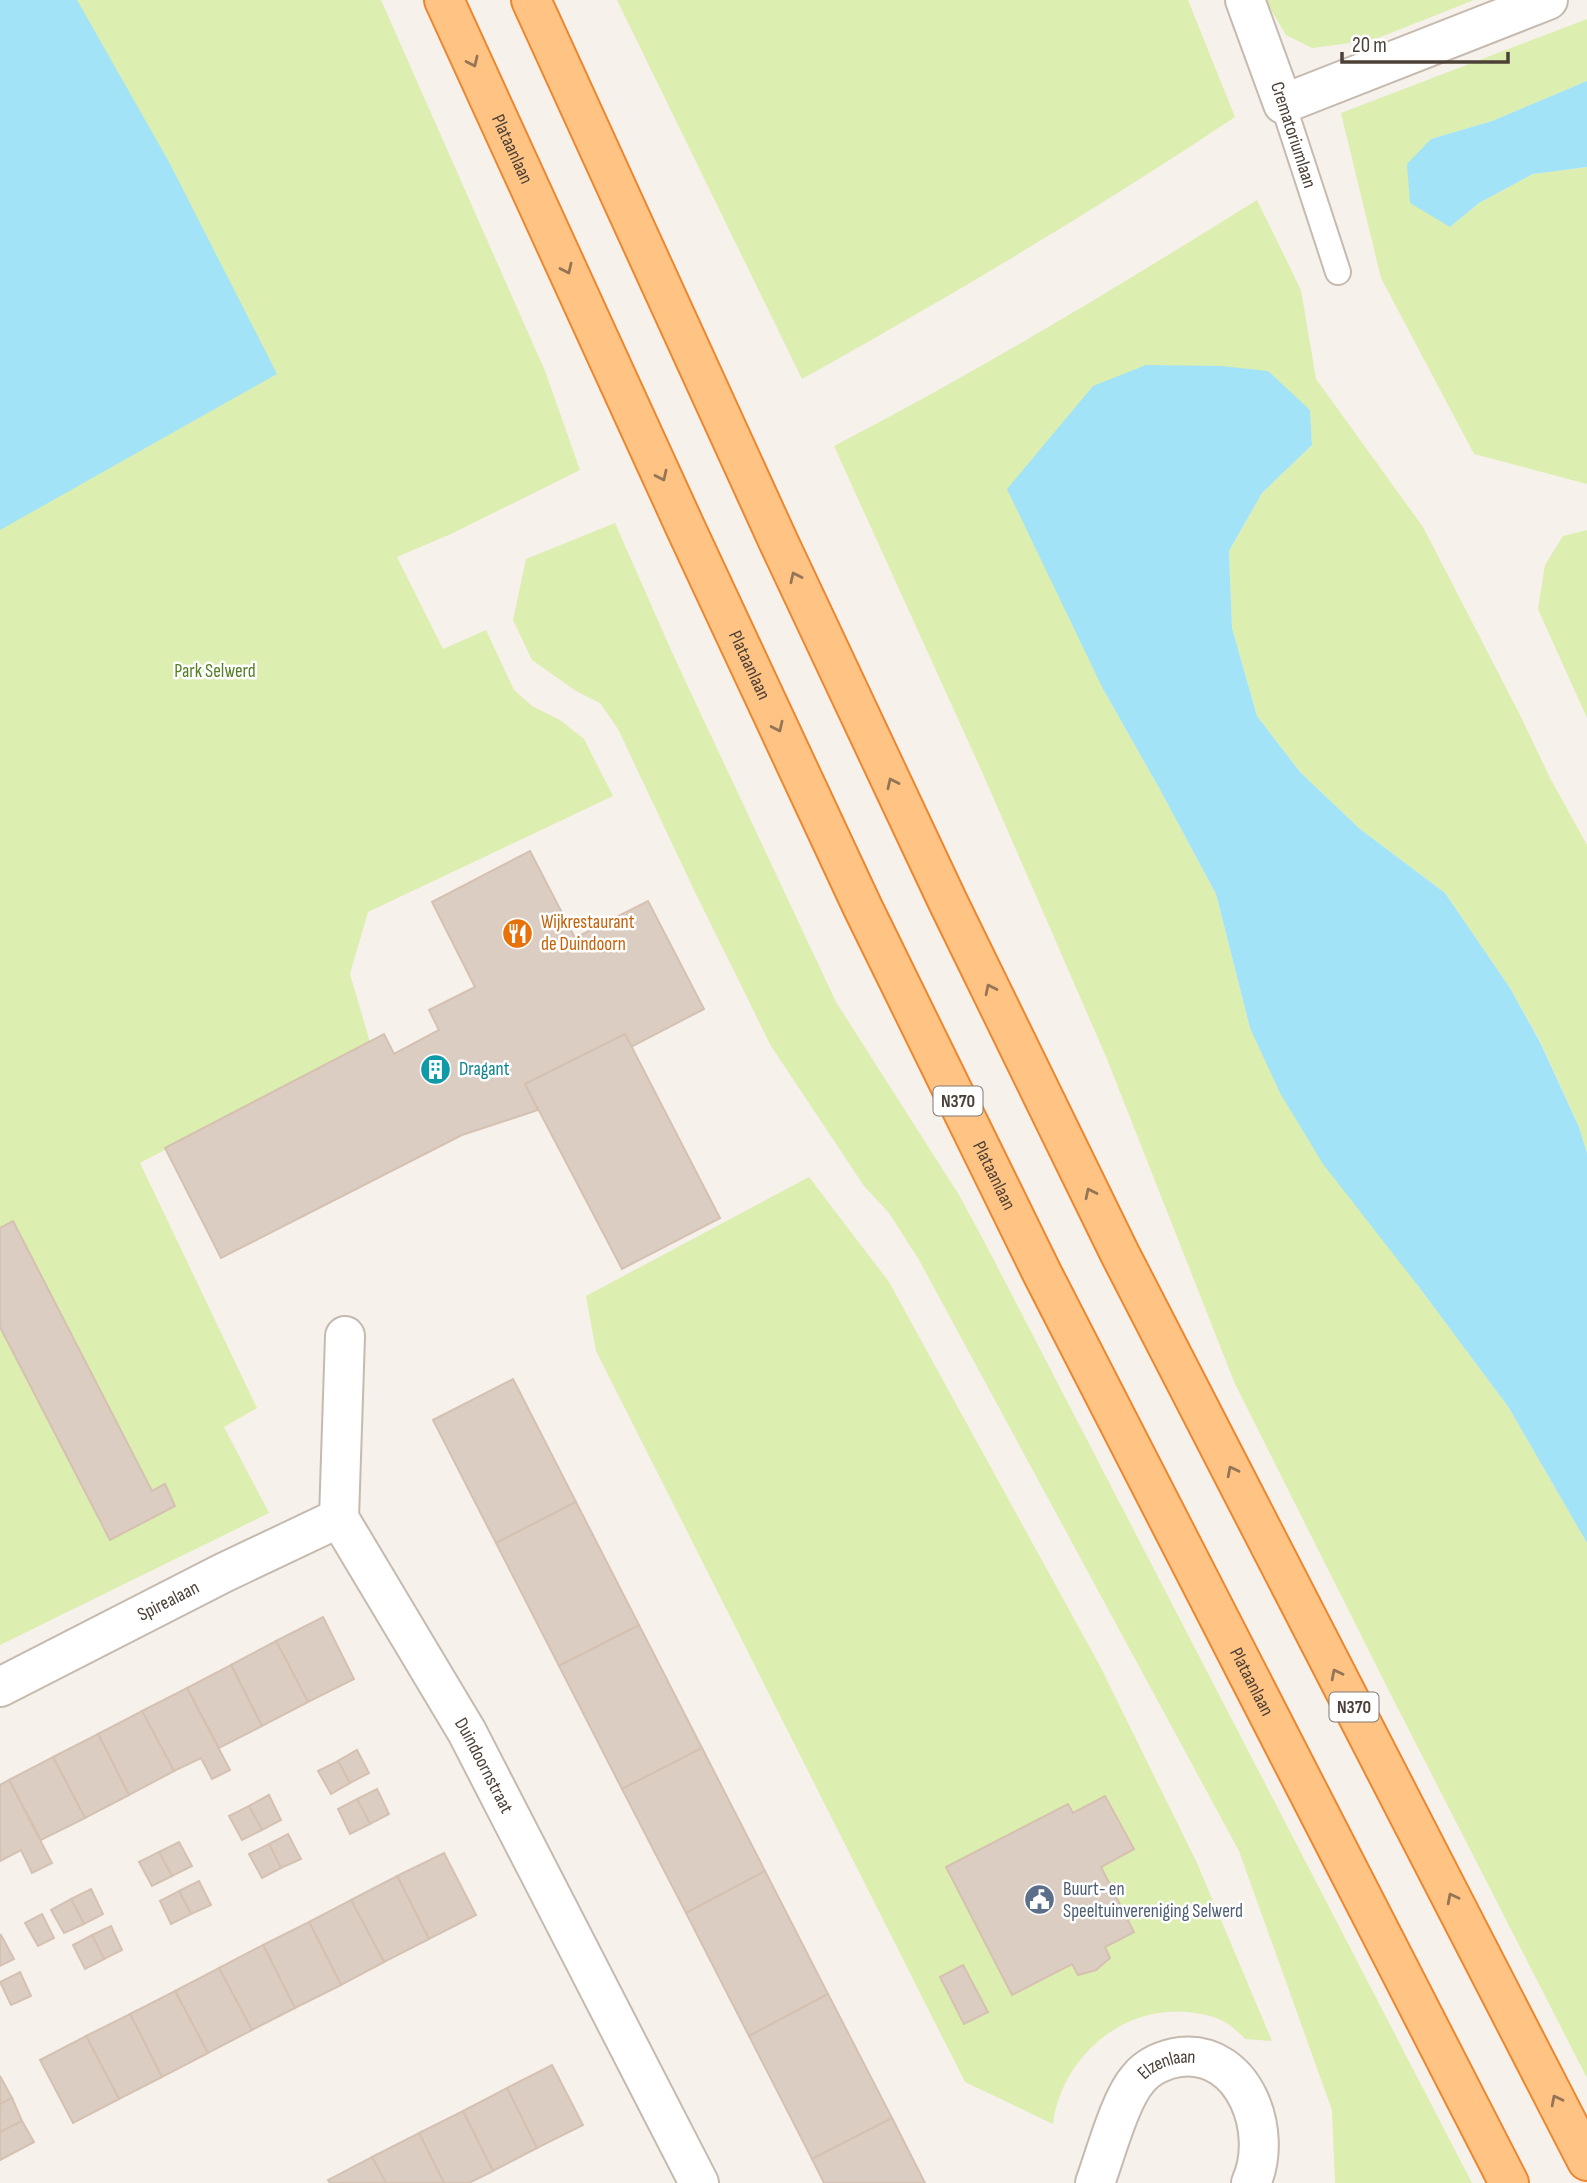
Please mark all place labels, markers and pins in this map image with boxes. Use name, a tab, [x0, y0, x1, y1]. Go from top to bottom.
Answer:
place label: Wijkrestaurant de Duindoorn	[541, 911, 635, 956]
restaurant icon: Wijkrestaurant de Duindoorn	[501, 916, 535, 950]
building icon: Dragant	[419, 1052, 453, 1086]
place label: Dragant	[459, 1058, 510, 1081]
place label: Buurt- en Speeltuinvereniging Selwerd	[1063, 1878, 1243, 1923]
public building icon: Buurt- en Speeltuinvereniging Selwerd	[1023, 1883, 1057, 1917]

